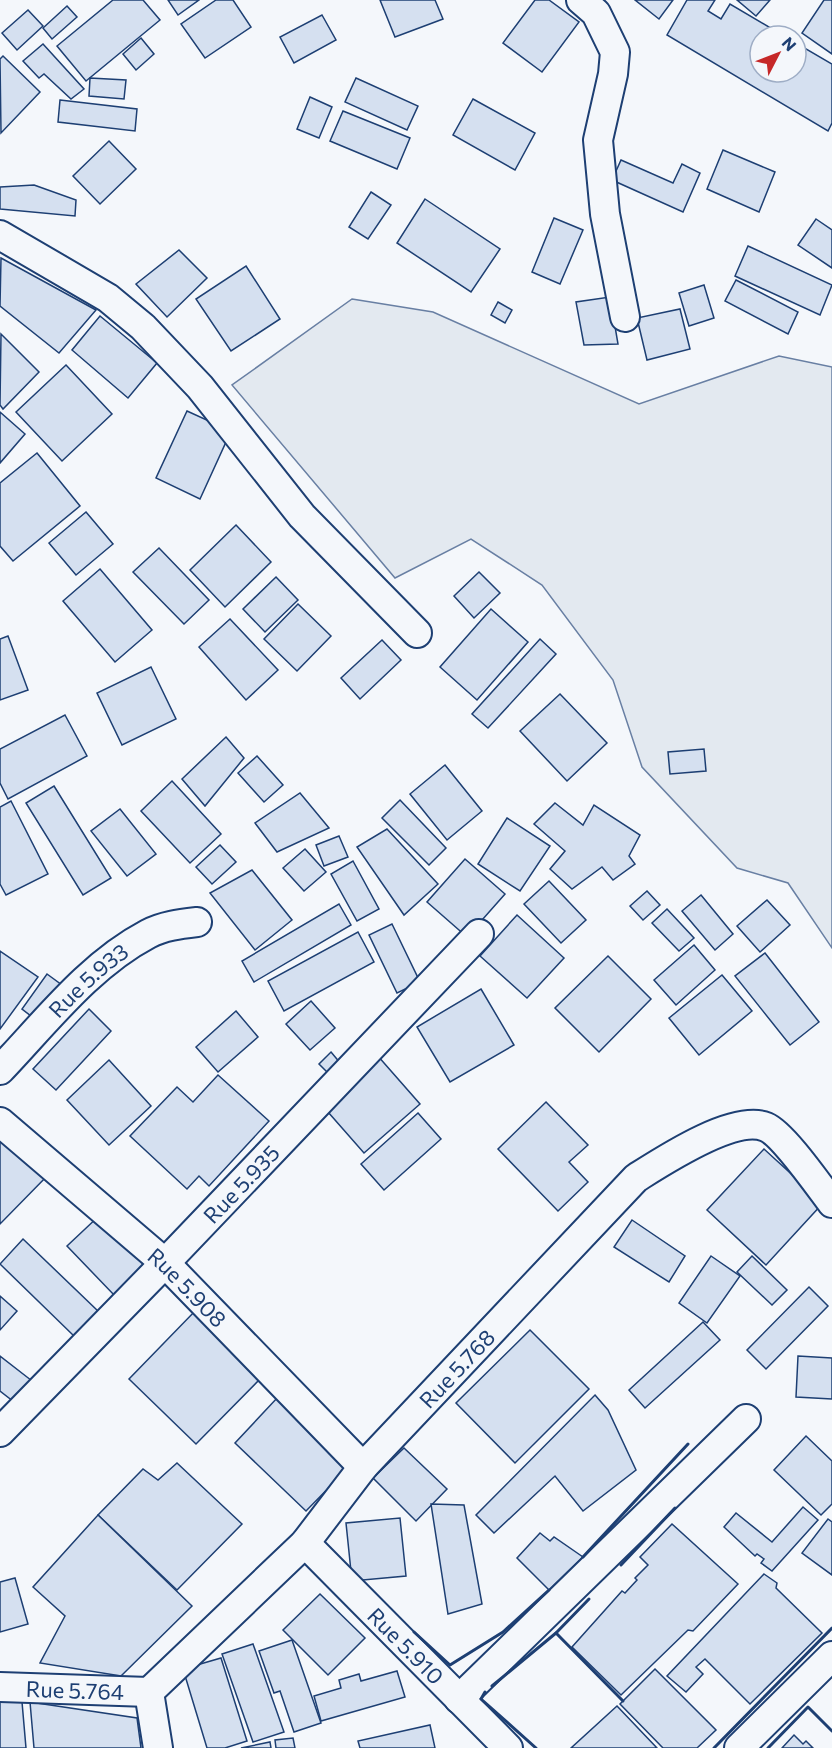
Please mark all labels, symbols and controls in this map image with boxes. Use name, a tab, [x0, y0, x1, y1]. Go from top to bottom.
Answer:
north arrow	[748, 24, 808, 84]
text: N	[778, 33, 801, 54]
street label: Rue 5.933	[42, 937, 133, 1023]
street label: Rue 5.935	[197, 1139, 285, 1228]
street label: Rue 5.908	[143, 1241, 233, 1332]
street label: Rue 5.768	[413, 1323, 500, 1413]
street label: Rue 5.910	[363, 1601, 450, 1689]
street label: Rue 5.764	[25, 1674, 124, 1705]

